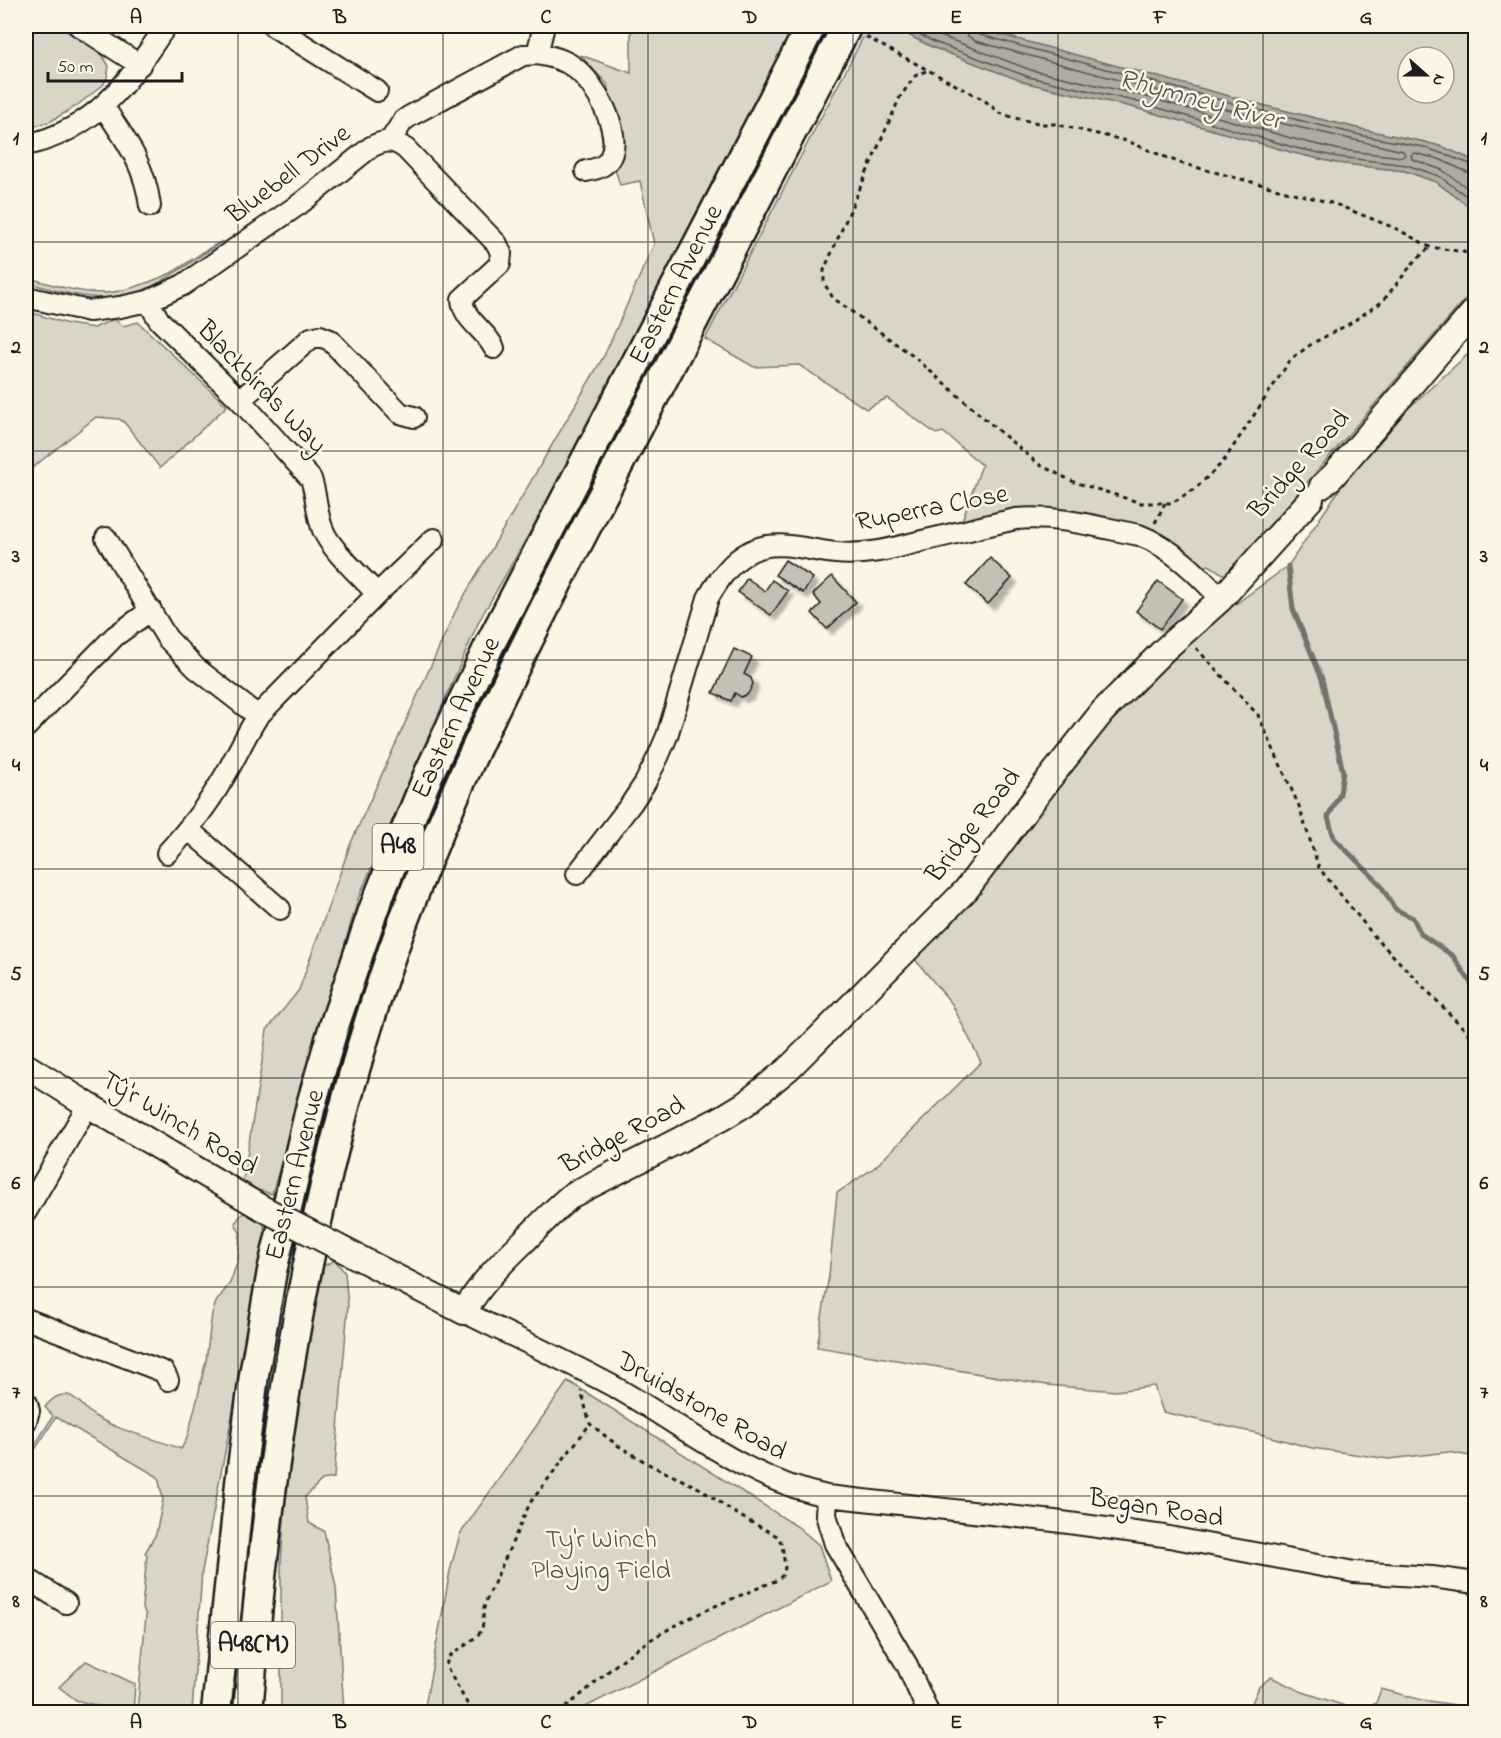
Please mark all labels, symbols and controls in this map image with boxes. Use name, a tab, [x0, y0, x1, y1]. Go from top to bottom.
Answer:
text: A	[130, 4, 142, 33]
text: B	[332, 4, 347, 33]
text: C	[541, 4, 552, 33]
text: D	[742, 4, 757, 33]
text: E	[950, 4, 962, 33]
text: F	[1153, 4, 1167, 33]
text: G	[1360, 4, 1373, 33]
scale bar	[48, 45, 182, 83]
north arrow	[1396, 45, 1456, 105]
text: 50 m	[57, 55, 94, 81]
water label: Rhymney River	[1113, 59, 1290, 143]
text: N	[1425, 70, 1451, 89]
street label: Bluebell Drive	[218, 115, 360, 235]
text: 1	[13, 125, 20, 154]
text: 1	[1481, 125, 1488, 154]
street label: Eastern Avenue	[620, 197, 735, 372]
street label: Blackbirds Way	[186, 311, 335, 464]
text: 2	[10, 334, 21, 363]
text: 2	[1478, 334, 1489, 363]
street label: Bridge Road	[1239, 401, 1360, 529]
street label: Ruperra Close	[853, 475, 1012, 543]
text: 3	[11, 543, 20, 572]
text: 3	[1479, 543, 1488, 572]
street label: Eastern Avenue	[402, 630, 512, 806]
text: 4	[12, 752, 21, 781]
text: 4	[1480, 752, 1489, 781]
street label: Bridge Road	[916, 760, 1031, 892]
road number: A48	[372, 824, 424, 870]
text: 5	[10, 961, 22, 990]
text: 5	[1478, 961, 1490, 990]
street label: Tŷ'r Winch Road	[93, 1062, 265, 1186]
street label: Eastern Avenue	[256, 1084, 336, 1265]
street label: Bridge Road	[553, 1087, 692, 1186]
text: 6	[12, 1170, 21, 1199]
text: 6	[1480, 1170, 1489, 1199]
street label: Druidstone Road	[608, 1342, 794, 1472]
text: 7	[12, 1379, 21, 1408]
text: 7	[1480, 1379, 1489, 1408]
street label: Began Road	[1085, 1479, 1226, 1539]
park label: Ty'r Winch Playing Field	[531, 1521, 671, 1591]
text: 8	[11, 1588, 20, 1617]
text: 8	[1479, 1588, 1488, 1617]
road number: A48(M)	[211, 1622, 295, 1668]
text: A	[130, 1709, 142, 1738]
text: B	[332, 1709, 347, 1738]
text: C	[541, 1709, 552, 1738]
text: D	[742, 1709, 757, 1738]
text: E	[950, 1709, 962, 1738]
text: F	[1153, 1709, 1167, 1738]
text: G	[1360, 1709, 1373, 1738]

